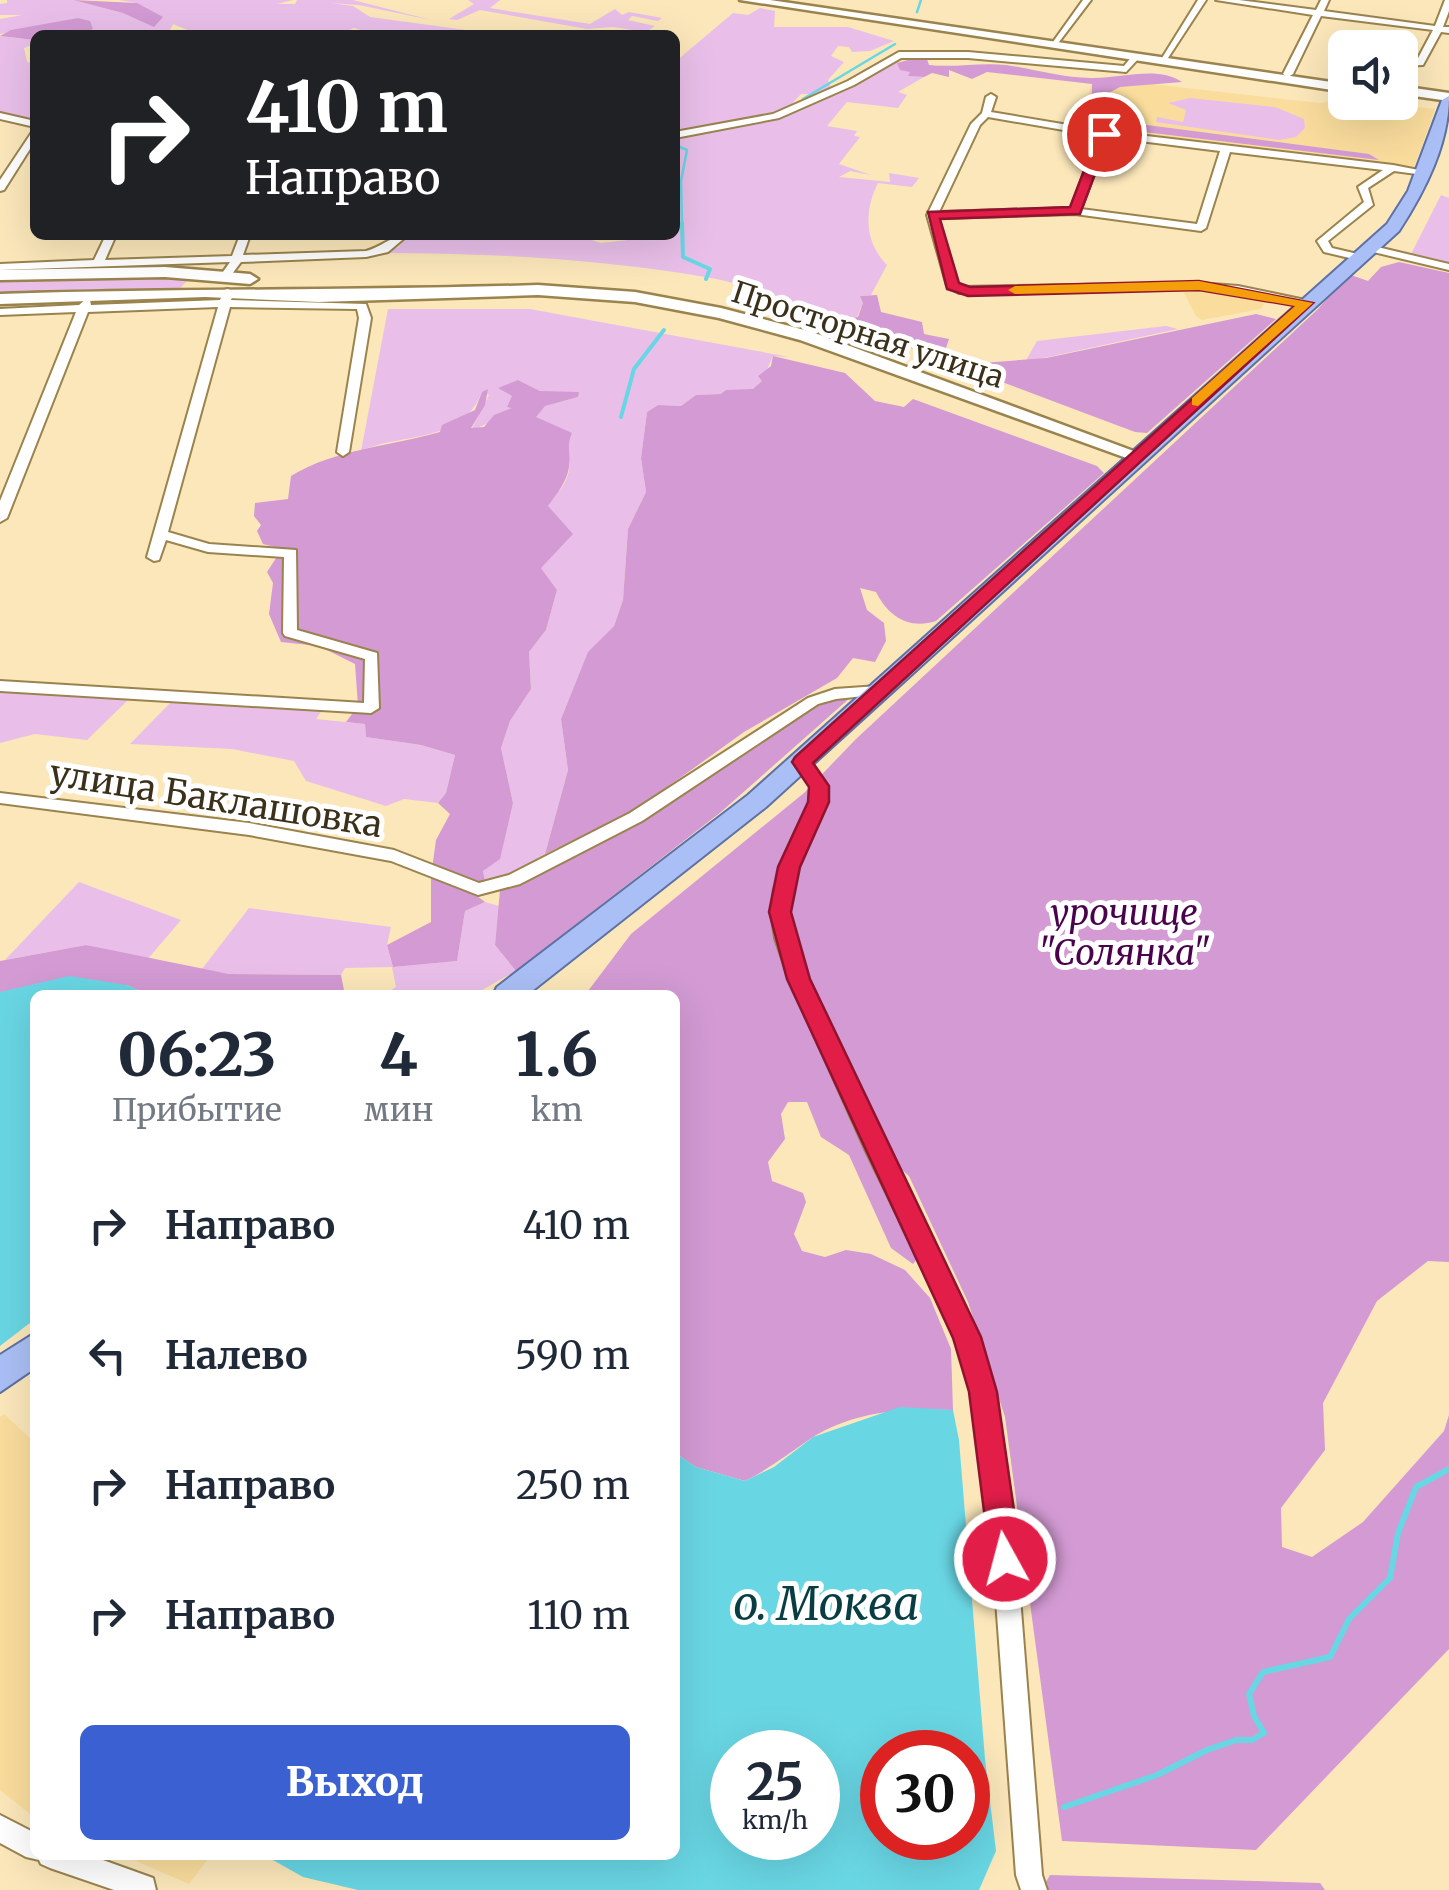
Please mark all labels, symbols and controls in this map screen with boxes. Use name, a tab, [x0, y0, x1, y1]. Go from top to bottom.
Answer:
map controls	[1328, 30, 1418, 120]
button: sound	[1328, 30, 1418, 120]
text: 410 m	[245, 63, 448, 151]
icon: right	[80, 70, 210, 200]
pin	[1062, 92, 1147, 177]
icon: arrive	[1077, 107, 1132, 162]
text: Направо	[245, 150, 441, 206]
street label: Просторная улица	[727, 272, 1009, 396]
street label: улица Баклашовка	[47, 751, 385, 847]
park label: урочище "Солянка"	[1038, 891, 1210, 975]
text: 06:23	[117, 1017, 276, 1092]
text: 4	[379, 1017, 418, 1092]
text: 1.6	[515, 1017, 598, 1092]
text: Прибытие	[112, 1090, 282, 1130]
text: мин	[364, 1090, 434, 1130]
text: km	[531, 1090, 583, 1130]
icon: right	[80, 1198, 135, 1253]
text: Направо	[165, 1202, 335, 1249]
text: 410 m	[523, 1202, 630, 1249]
icon: left	[80, 1328, 135, 1383]
text: Налево	[165, 1332, 308, 1379]
text: 590 m	[515, 1332, 630, 1379]
icon: right	[80, 1458, 135, 1513]
text: Направо	[165, 1462, 335, 1509]
text: 250 m	[516, 1462, 630, 1509]
position arrow	[953, 1507, 1057, 1611]
water label: о. Моква	[733, 1576, 919, 1632]
icon: right	[80, 1588, 135, 1643]
text: Направо	[165, 1592, 335, 1639]
text: 110 m	[527, 1592, 630, 1639]
button: Выход	[80, 1725, 630, 1840]
speed limit sign: 30	[860, 1730, 990, 1860]
text: 25	[746, 1751, 804, 1814]
text: km/h	[742, 1804, 808, 1836]

